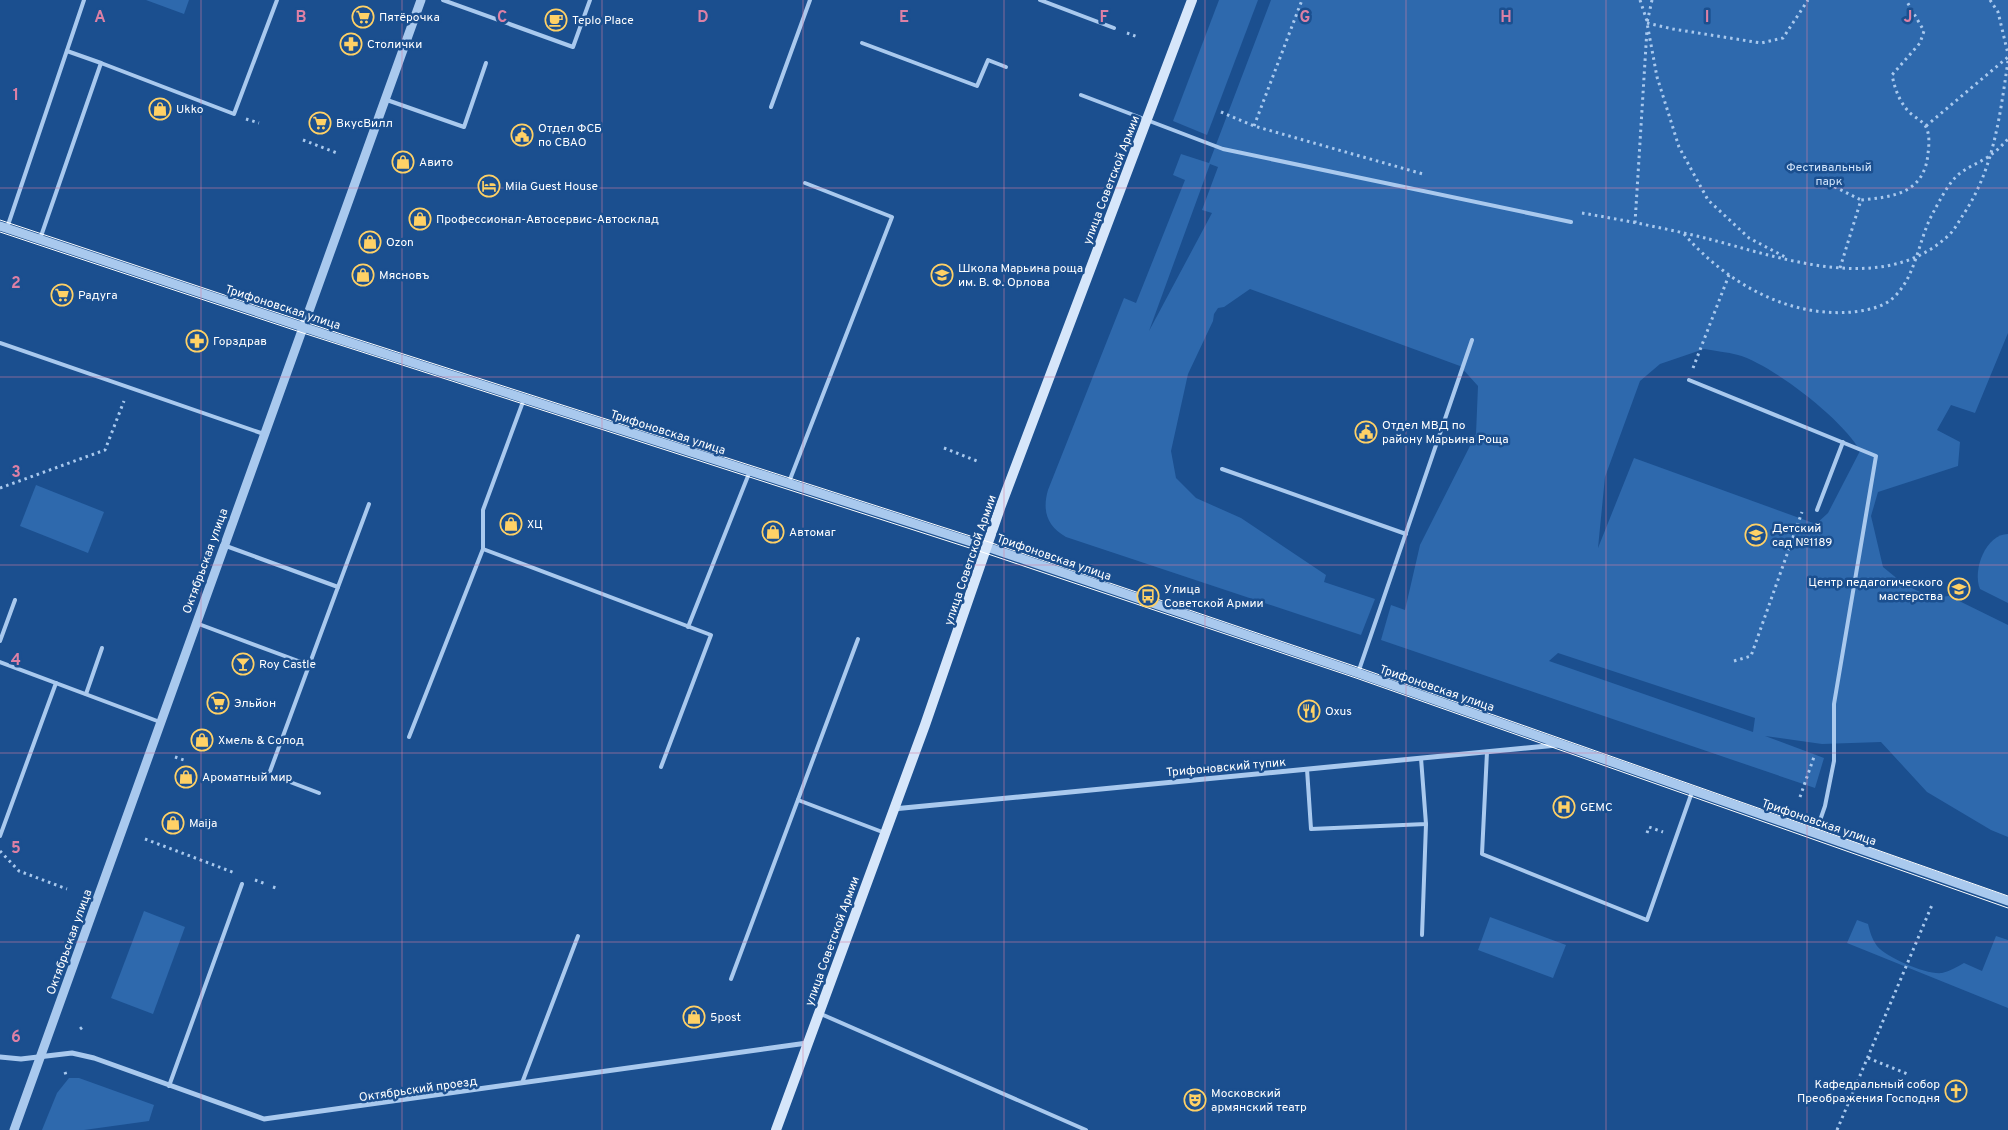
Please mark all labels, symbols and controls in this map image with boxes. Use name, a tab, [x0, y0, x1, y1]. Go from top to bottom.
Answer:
supermarket icon: Пятёрочка	[351, 5, 375, 29]
text: A	[94, 8, 106, 28]
text: B	[295, 8, 307, 28]
text: C	[497, 8, 507, 28]
cafe icon: Teplo Place	[544, 8, 568, 32]
text: D	[697, 8, 709, 28]
text: E	[899, 8, 909, 28]
text: F	[1099, 8, 1109, 28]
text: G	[1300, 8, 1310, 28]
text: H	[1500, 8, 1512, 28]
text: I	[1705, 8, 1709, 28]
text: J	[1904, 8, 1912, 28]
place label: Пятёрочка	[379, 10, 440, 26]
place label: Teplo Place	[572, 13, 634, 29]
pharmacy icon: Столички	[339, 32, 363, 56]
place label: Столички	[367, 37, 422, 53]
text: 1	[13, 86, 19, 106]
shop icon: Ukko	[148, 97, 172, 121]
place label: Ukko	[176, 102, 204, 118]
supermarket icon: ВкусВилл	[308, 111, 332, 135]
street label: улица Советской Армии	[1080, 114, 1144, 247]
place label: ВкусВилл	[336, 116, 393, 132]
place label: Отдел ФСБ по СВАО	[538, 121, 602, 151]
public building icon: Отдел ФСБ по СВАО	[510, 123, 534, 147]
shop icon: Авито	[391, 150, 415, 174]
place label: Авито	[419, 155, 453, 171]
park label: Фестивальный парк	[1786, 160, 1872, 190]
hotel icon: Mila Guest House	[477, 174, 501, 198]
place label: Mila Guest House	[505, 179, 598, 195]
shop icon: Профессионал-Автосервис-Автосклад	[408, 207, 432, 231]
place label: Профессионал-Автосервис-Автосклад	[436, 212, 659, 228]
shop icon: Ozon	[358, 230, 382, 254]
place label: Ozon	[386, 235, 414, 251]
place label: Школа Марьина роща им. В. Ф. Орлова	[958, 261, 1083, 291]
shop icon: Мясновъ	[351, 263, 375, 287]
school or university icon: Школа Марьина роща им. В. Ф. Орлова	[930, 263, 954, 287]
place label: Мясновъ	[379, 268, 429, 284]
text: 2	[11, 274, 21, 294]
street label: Трифоновская улица	[223, 282, 343, 334]
supermarket icon: Радуга	[50, 283, 74, 307]
place label: Радуга	[78, 288, 117, 304]
pharmacy icon: Горздрав	[185, 329, 209, 353]
place label: Горздрав	[213, 334, 267, 350]
street label: Трифоновская улица	[608, 407, 728, 459]
place label: Отдел МВД по району Марьина Роща	[1382, 418, 1509, 448]
public building icon: Отдел МВД по району Марьина Роща	[1354, 420, 1378, 444]
text: 3	[11, 463, 21, 483]
street label: улица Советской Армии	[941, 493, 1001, 628]
street label: Октябрьская улица	[179, 506, 232, 616]
shop icon: ХЦ	[499, 512, 523, 536]
place label: ХЦ	[527, 517, 543, 533]
shop icon: Автомаг	[761, 520, 785, 544]
place label: Детский сад №1189	[1772, 521, 1832, 551]
school or university icon: Детский сад №1189	[1744, 523, 1768, 547]
place label: Автомаг	[789, 525, 836, 541]
street label: Трифоновская улица	[994, 531, 1113, 585]
place label: Центр педагогического мастерства	[1808, 575, 1943, 605]
school or university icon: Центр педагогического мастерства	[1947, 577, 1971, 601]
place label: Улица Советской Армии	[1164, 582, 1264, 612]
bus stop icon: Улица Советской Армии	[1136, 584, 1160, 608]
text: 4	[11, 651, 21, 671]
bar icon: Roy Castle	[231, 652, 255, 676]
place label: Roy Castle	[259, 657, 316, 673]
street label: Трифоновская улица	[1377, 662, 1496, 716]
supermarket icon: Эльйон	[206, 691, 230, 715]
place label: Эльйон	[234, 696, 276, 712]
restaurant icon: Oxus	[1297, 699, 1321, 723]
place label: Oxus	[1325, 704, 1352, 720]
shop icon: Хмель & Солод	[190, 728, 214, 752]
place label: Хмель & Солод	[218, 733, 304, 749]
street label: Трифоновский тупик	[1165, 755, 1287, 781]
shop icon: Ароматный мир	[174, 765, 198, 789]
place label: Ароматный мир	[202, 770, 293, 786]
hospital icon: GEMC	[1552, 795, 1576, 819]
street label: Трифоновская улица	[1759, 796, 1878, 850]
place label: GEMC	[1580, 800, 1613, 816]
shop icon: Maija	[161, 811, 185, 835]
place label: Maija	[189, 816, 217, 832]
text: 5	[11, 839, 21, 859]
street label: улица Советской Армии	[802, 874, 864, 1008]
street label: Октябрьская улица	[43, 887, 96, 997]
shop icon: 5post	[682, 1005, 706, 1029]
place label: 5post	[710, 1010, 741, 1026]
text: 6	[11, 1028, 21, 1048]
street label: Октябрьский проезд	[358, 1074, 478, 1106]
place label: Кафедральный собор Преображения Господня	[1797, 1077, 1940, 1107]
church icon: Кафедральный собор Преображения Господня	[1944, 1079, 1968, 1103]
place label: Московский армянский театр	[1211, 1086, 1307, 1116]
theatre icon: Московский армянский театр	[1183, 1088, 1207, 1112]

